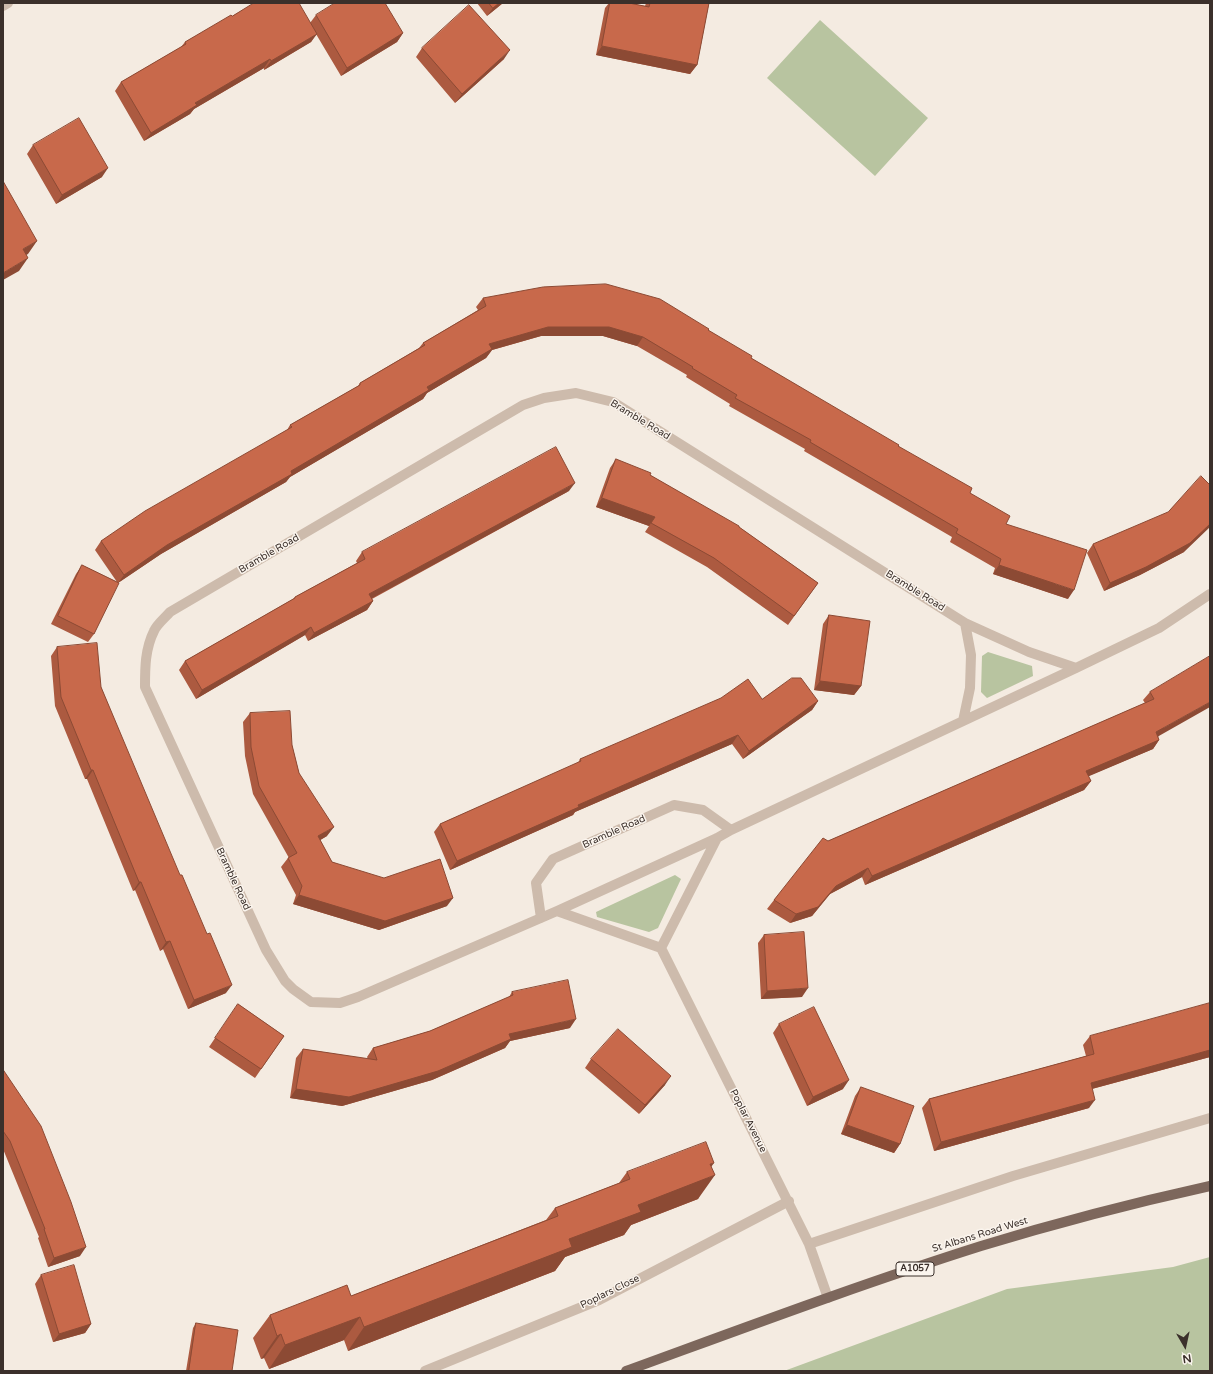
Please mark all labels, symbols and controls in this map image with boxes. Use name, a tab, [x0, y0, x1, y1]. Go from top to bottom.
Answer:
street label: Bramble Road	[608, 397, 672, 443]
street label: Bramble Road	[237, 532, 301, 576]
street label: Bramble Road	[883, 568, 947, 614]
street label: Bramble Road	[581, 813, 647, 851]
street label: Bramble Road	[213, 846, 253, 912]
street label: Poplar Avenue	[727, 1087, 769, 1155]
street label: St Albans Road West	[931, 1215, 1029, 1255]
road number: A1057	[896, 1262, 934, 1276]
street label: Poplars Close	[578, 1273, 642, 1311]
north arrow	[1165, 1326, 1205, 1366]
text: N	[1182, 1351, 1192, 1365]

